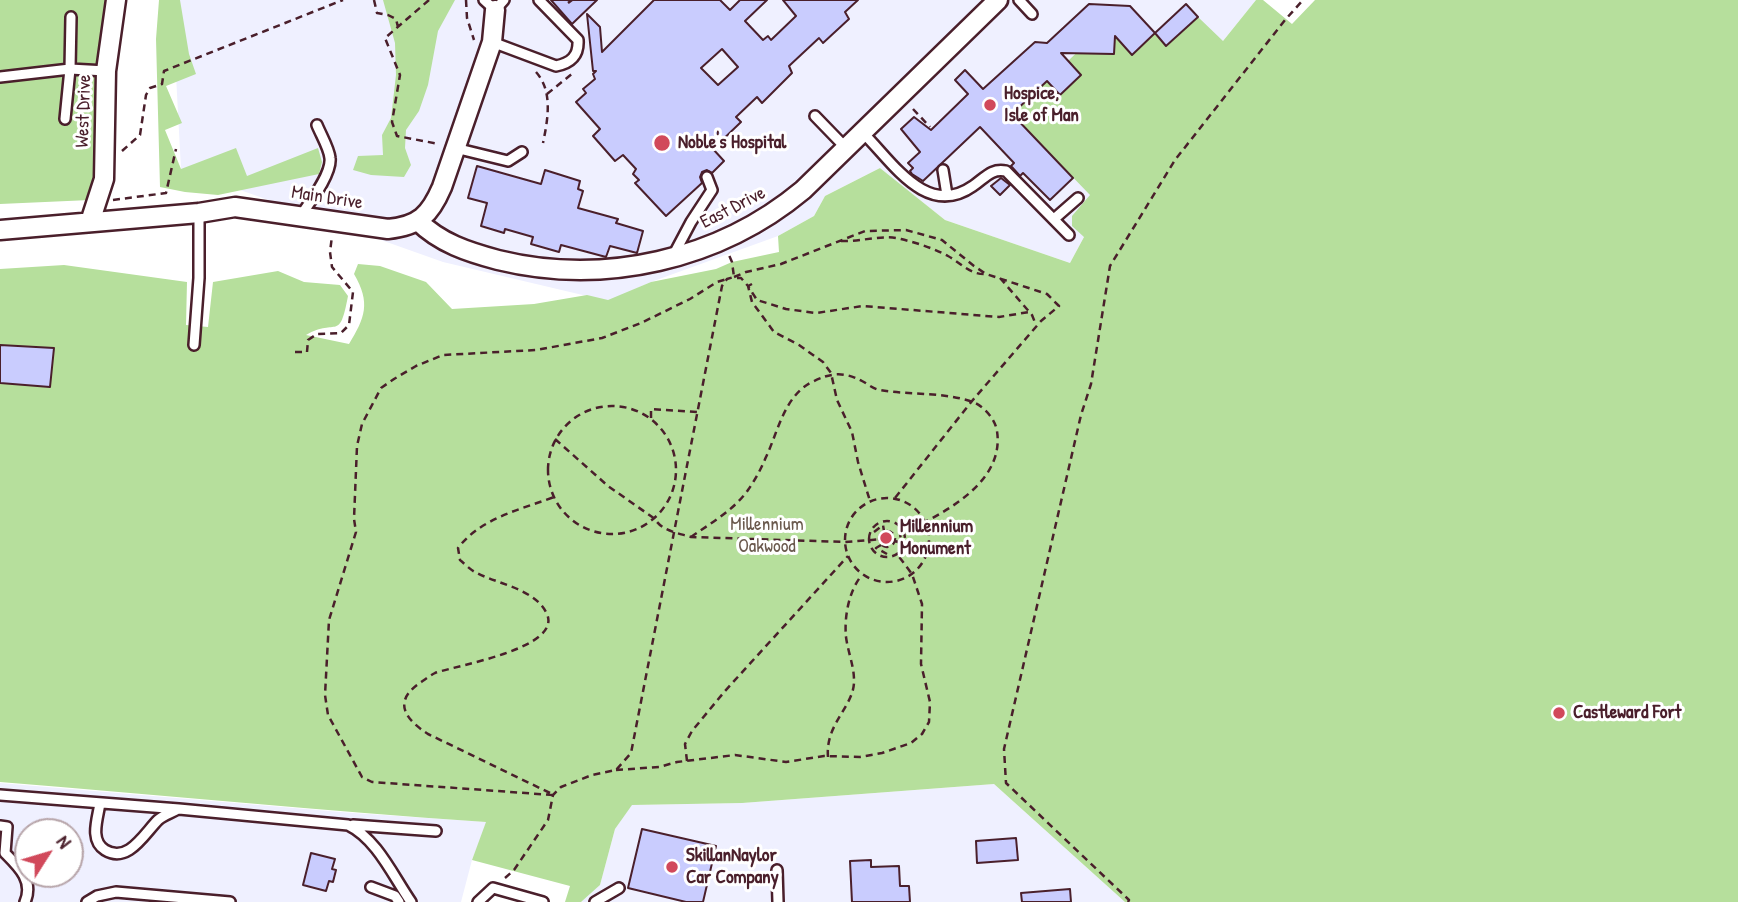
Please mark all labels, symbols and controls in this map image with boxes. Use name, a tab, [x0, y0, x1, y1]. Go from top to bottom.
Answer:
street label: West Drive	[71, 74, 97, 148]
place label: Hospice, Isle of Man	[1004, 83, 1079, 127]
marker: Hospice, Isle of Man	[982, 97, 998, 113]
place label: Noble's Hospital	[678, 132, 786, 154]
marker: Noble's Hospital	[652, 133, 672, 153]
street label: Main Drive	[290, 181, 364, 215]
street label: East Drive	[697, 182, 769, 234]
park label: Millennium Oakwood	[730, 514, 804, 558]
place label: Millennium Monument	[900, 516, 973, 560]
marker: Millennium Monument	[878, 530, 894, 546]
place label: Castleward Fort	[1573, 702, 1681, 724]
marker: Castleward Fort	[1551, 705, 1567, 721]
north arrow	[14, 818, 84, 888]
text: N	[51, 830, 78, 853]
place label: SkillanNaylor Car Company	[686, 845, 779, 889]
marker: SkillanNaylor Car Company	[664, 859, 680, 875]

